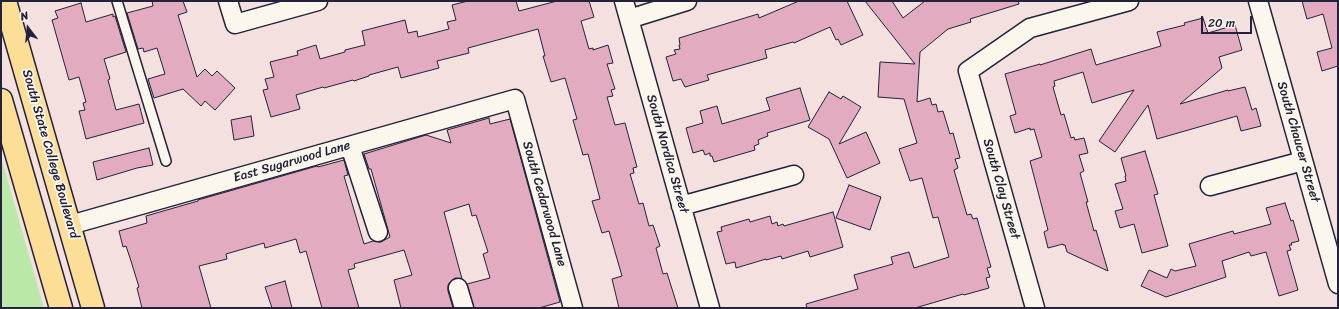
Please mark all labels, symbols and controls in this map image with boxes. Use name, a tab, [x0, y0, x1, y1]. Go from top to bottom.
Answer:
text: N	[18, 6, 31, 26]
north arrow	[8, 8, 48, 48]
scale bar	[1203, 8, 1254, 34]
text: 20 m	[1208, 12, 1235, 34]
street label: South State College Boulevard	[18, 68, 82, 240]
street label: South Chaucer Street	[1273, 80, 1323, 204]
street label: South Nordica Street	[643, 93, 691, 215]
street label: South Clay Street	[979, 137, 1023, 241]
street label: East Sugarwood Lane	[232, 138, 352, 186]
street label: South Cedarwood Lane	[519, 140, 569, 268]

